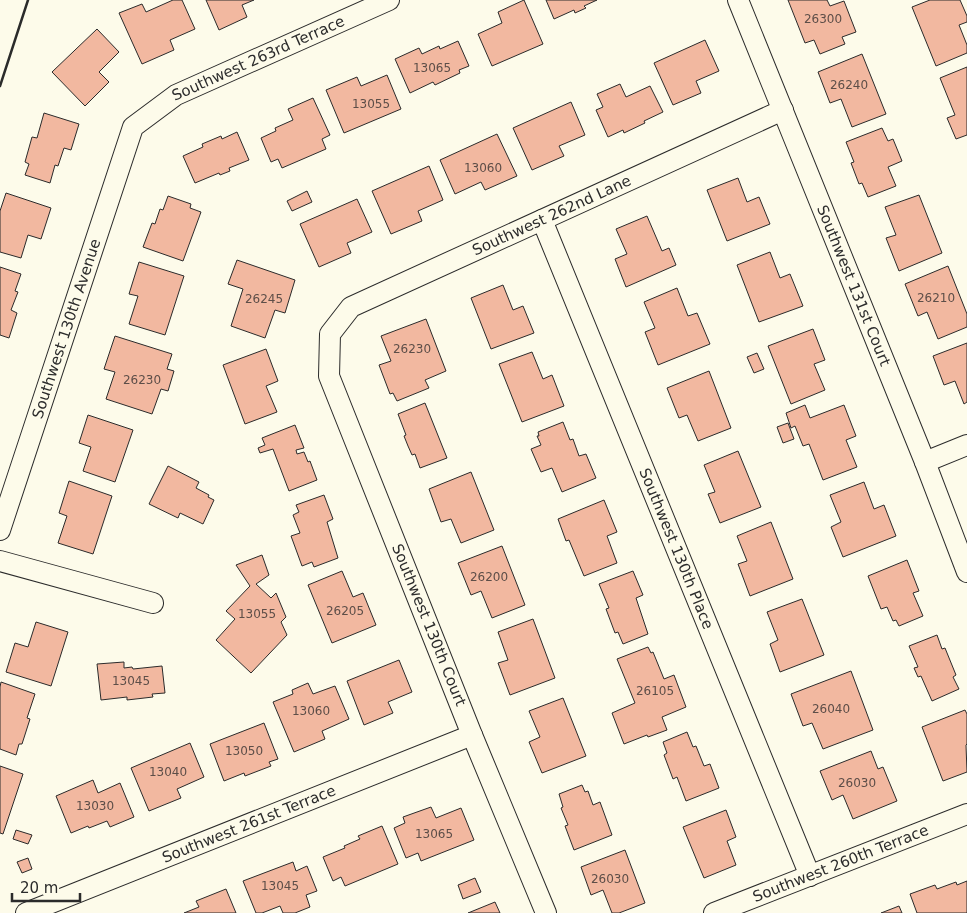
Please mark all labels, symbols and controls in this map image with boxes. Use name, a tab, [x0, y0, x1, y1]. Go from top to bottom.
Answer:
street label: Southwest 263rd Terrace	[169, 12, 347, 105]
house number: 26300	[804, 12, 842, 26]
house number: 13065	[413, 61, 451, 75]
house number: 26240	[830, 78, 868, 92]
house number: 13055	[352, 97, 390, 111]
house number: 13060	[464, 161, 502, 175]
street label: Southwest 262nd Lane	[470, 172, 634, 259]
street label: Southwest 131st Court	[813, 202, 894, 369]
street label: Southwest 130th Avenue	[28, 236, 104, 421]
house number: 26210	[917, 291, 955, 305]
house number: 26245	[245, 292, 283, 306]
house number: 26230	[393, 342, 431, 356]
house number: 26230	[123, 373, 161, 387]
street label: Southwest 130th Place	[635, 465, 717, 632]
street label: Southwest 130th Court	[388, 541, 470, 709]
house number: 26200	[470, 570, 508, 584]
house number: 26205	[326, 604, 364, 618]
house number: 13055	[238, 607, 276, 621]
house number: 13045	[112, 674, 150, 688]
house number: 26105	[636, 684, 674, 698]
house number: 26040	[812, 702, 850, 716]
house number: 13060	[292, 704, 330, 718]
house number: 13050	[225, 744, 263, 758]
house number: 13040	[149, 765, 187, 779]
house number: 26030	[838, 776, 876, 790]
street label: Southwest 261st Terrace	[159, 781, 338, 867]
house number: 13030	[76, 799, 114, 813]
street label: Southwest 260th Terrace	[750, 821, 931, 906]
house number: 13065	[415, 827, 453, 841]
scale bar	[12, 870, 80, 902]
house number: 26030	[591, 872, 629, 886]
text: 20 m	[20, 879, 58, 897]
house number: 13045	[261, 879, 299, 893]

